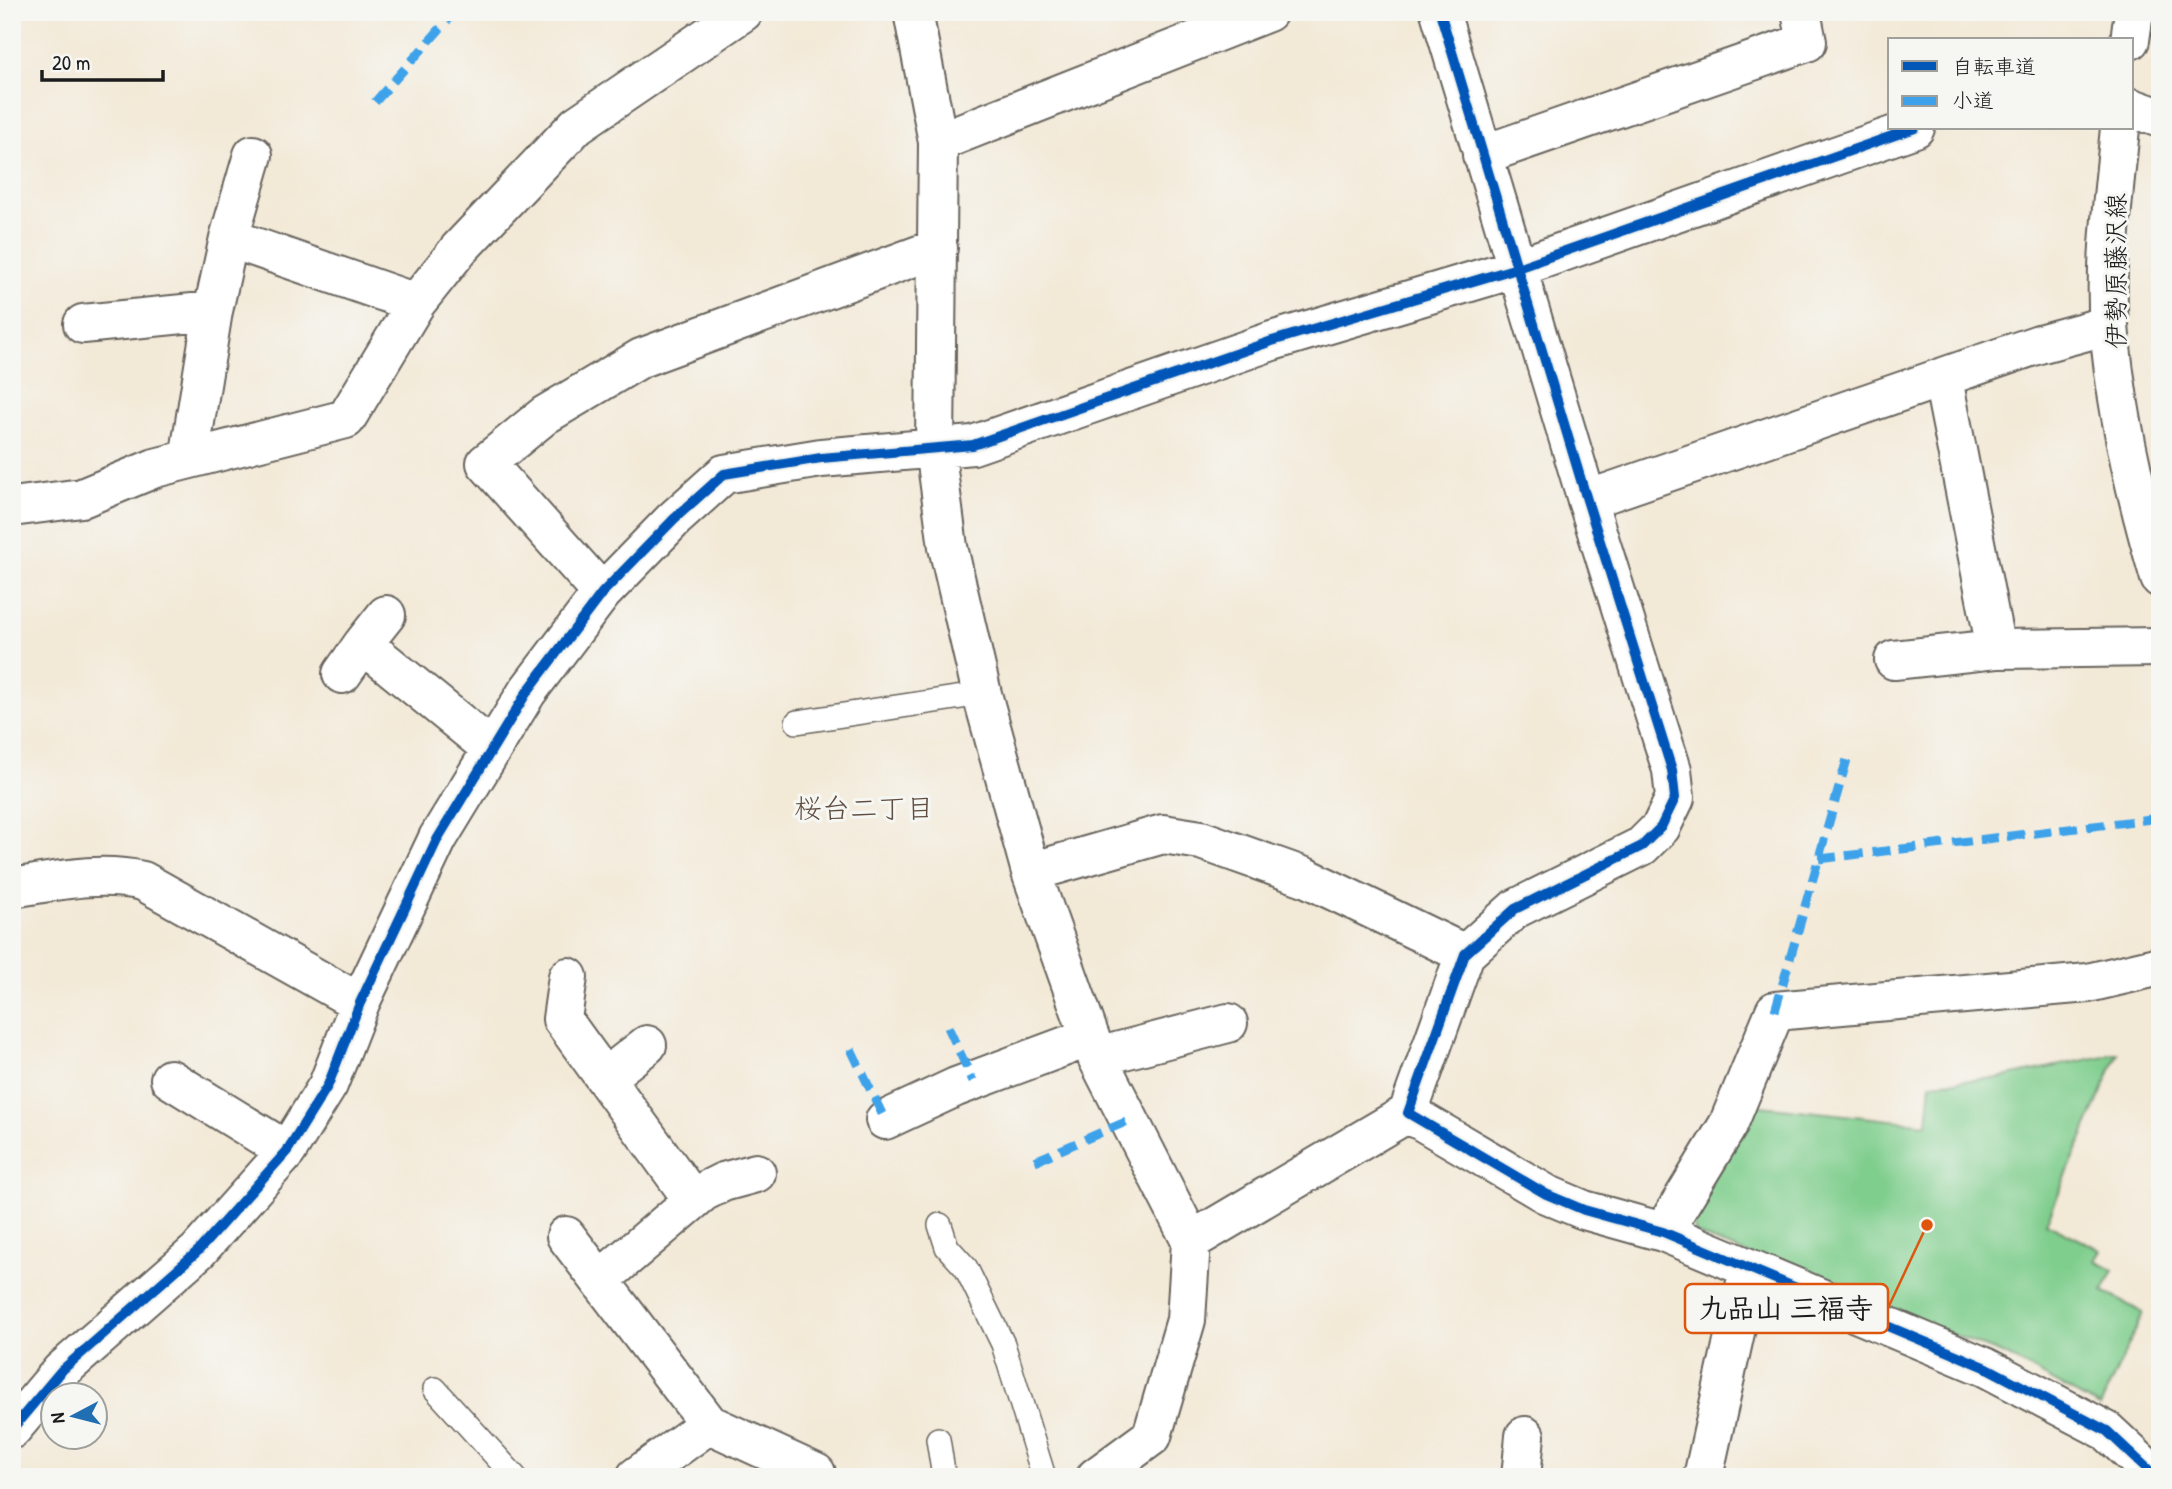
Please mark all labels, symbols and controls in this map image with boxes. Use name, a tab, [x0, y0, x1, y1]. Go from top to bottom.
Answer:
scale bar	[42, 38, 163, 82]
legend	[1888, 38, 2134, 130]
text: 20 m	[52, 48, 90, 77]
text: 自転車道	[1952, 52, 2036, 81]
text: 小道	[1952, 86, 1994, 115]
street label: 伊勢原藤沢線	[2098, 193, 2133, 349]
district label: 桜台二丁目	[794, 789, 934, 827]
callout: 九品山 三福寺	[1685, 1284, 1888, 1333]
text: 九品山 三福寺	[1699, 1289, 1873, 1327]
north arrow	[38, 1380, 108, 1450]
text: N	[44, 1411, 71, 1425]

